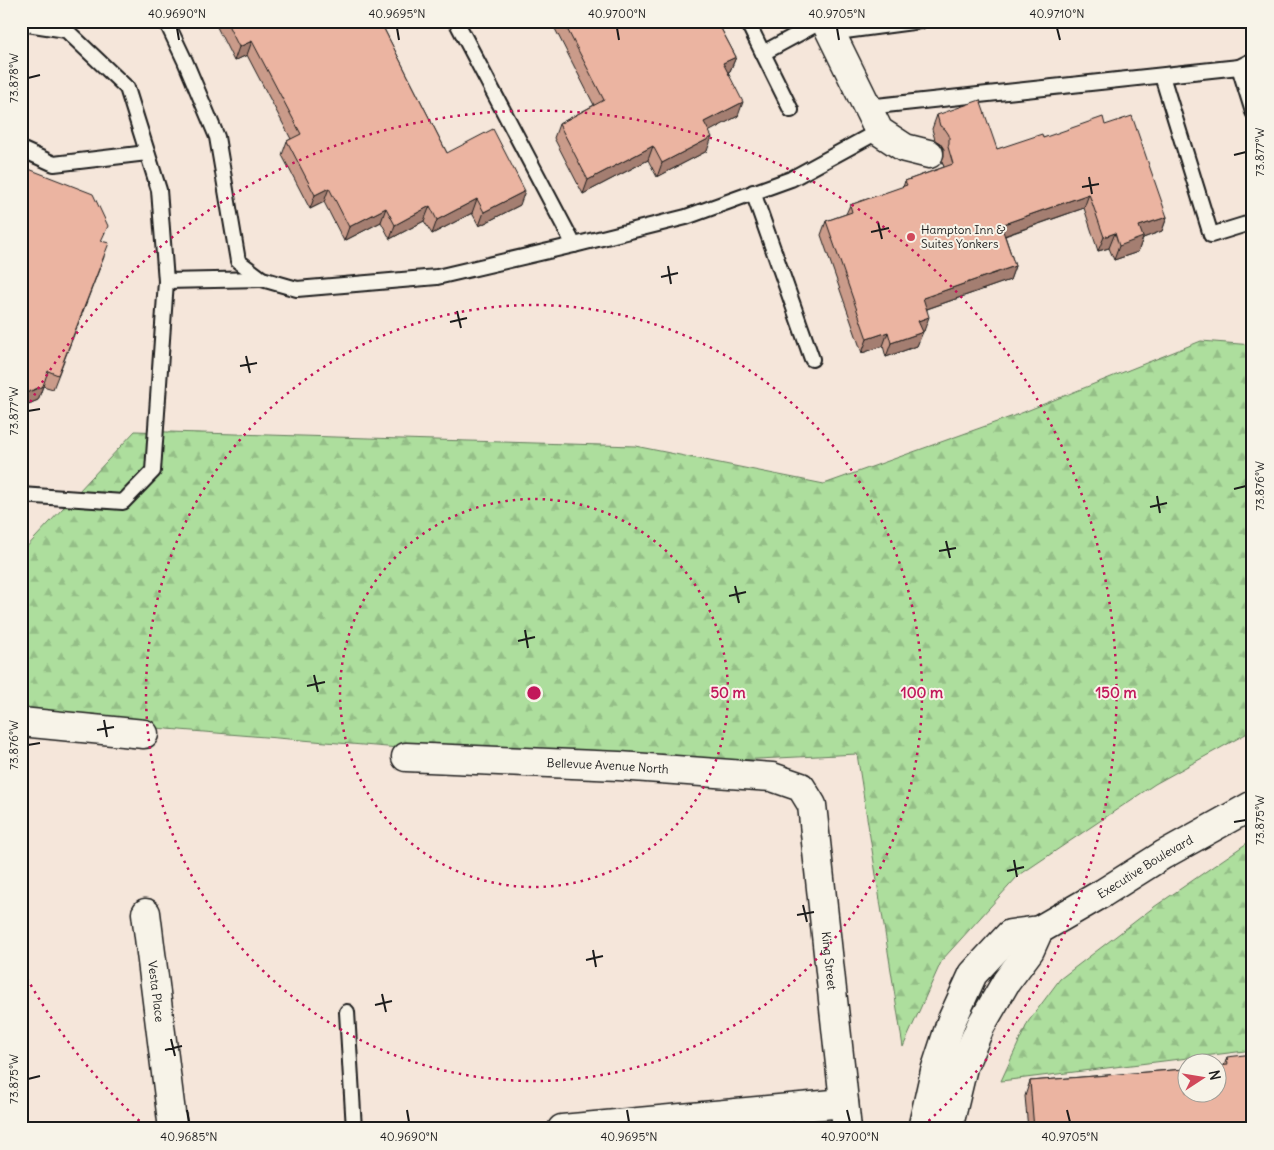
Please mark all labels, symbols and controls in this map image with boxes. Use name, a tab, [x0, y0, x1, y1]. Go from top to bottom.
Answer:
text: 40.9690°N	[148, 6, 206, 21]
text: 40.9695°N	[368, 6, 426, 21]
text: 40.9700°N	[588, 6, 646, 21]
text: 40.9705°N	[808, 6, 866, 21]
text: 40.9710°N	[1029, 6, 1085, 21]
text: 73.878°W	[6, 53, 21, 103]
text: 73.877°W	[1252, 128, 1267, 176]
place label: Hampton Inn & Suites Yonkers	[921, 222, 1005, 251]
marker: Hampton Inn & Suites Yonkers	[905, 231, 917, 243]
text: 73.877°W	[6, 387, 21, 435]
text: 73.876°W	[1252, 461, 1267, 511]
text: 50 m	[710, 683, 746, 702]
text: 100 m	[901, 683, 943, 702]
text: 150 m	[1095, 683, 1137, 702]
centre of rings	[525, 684, 543, 702]
text: 73.876°W	[6, 720, 21, 770]
street label: Bellevue Avenue North	[546, 755, 669, 777]
text: 73.875°W	[1252, 795, 1267, 845]
street label: Executive Boulevard	[1095, 832, 1195, 902]
street label: King Street	[819, 931, 840, 991]
street label: Vesta Place	[145, 960, 168, 1023]
north arrow	[1176, 1052, 1226, 1102]
text: 73.875°W	[6, 1054, 21, 1104]
text: N	[1205, 1069, 1225, 1082]
text: 40.9685°N	[160, 1129, 218, 1144]
text: 40.9690°N	[380, 1129, 438, 1144]
text: 40.9695°N	[600, 1129, 658, 1144]
text: 40.9700°N	[821, 1129, 879, 1144]
text: 40.9705°N	[1041, 1129, 1099, 1144]

